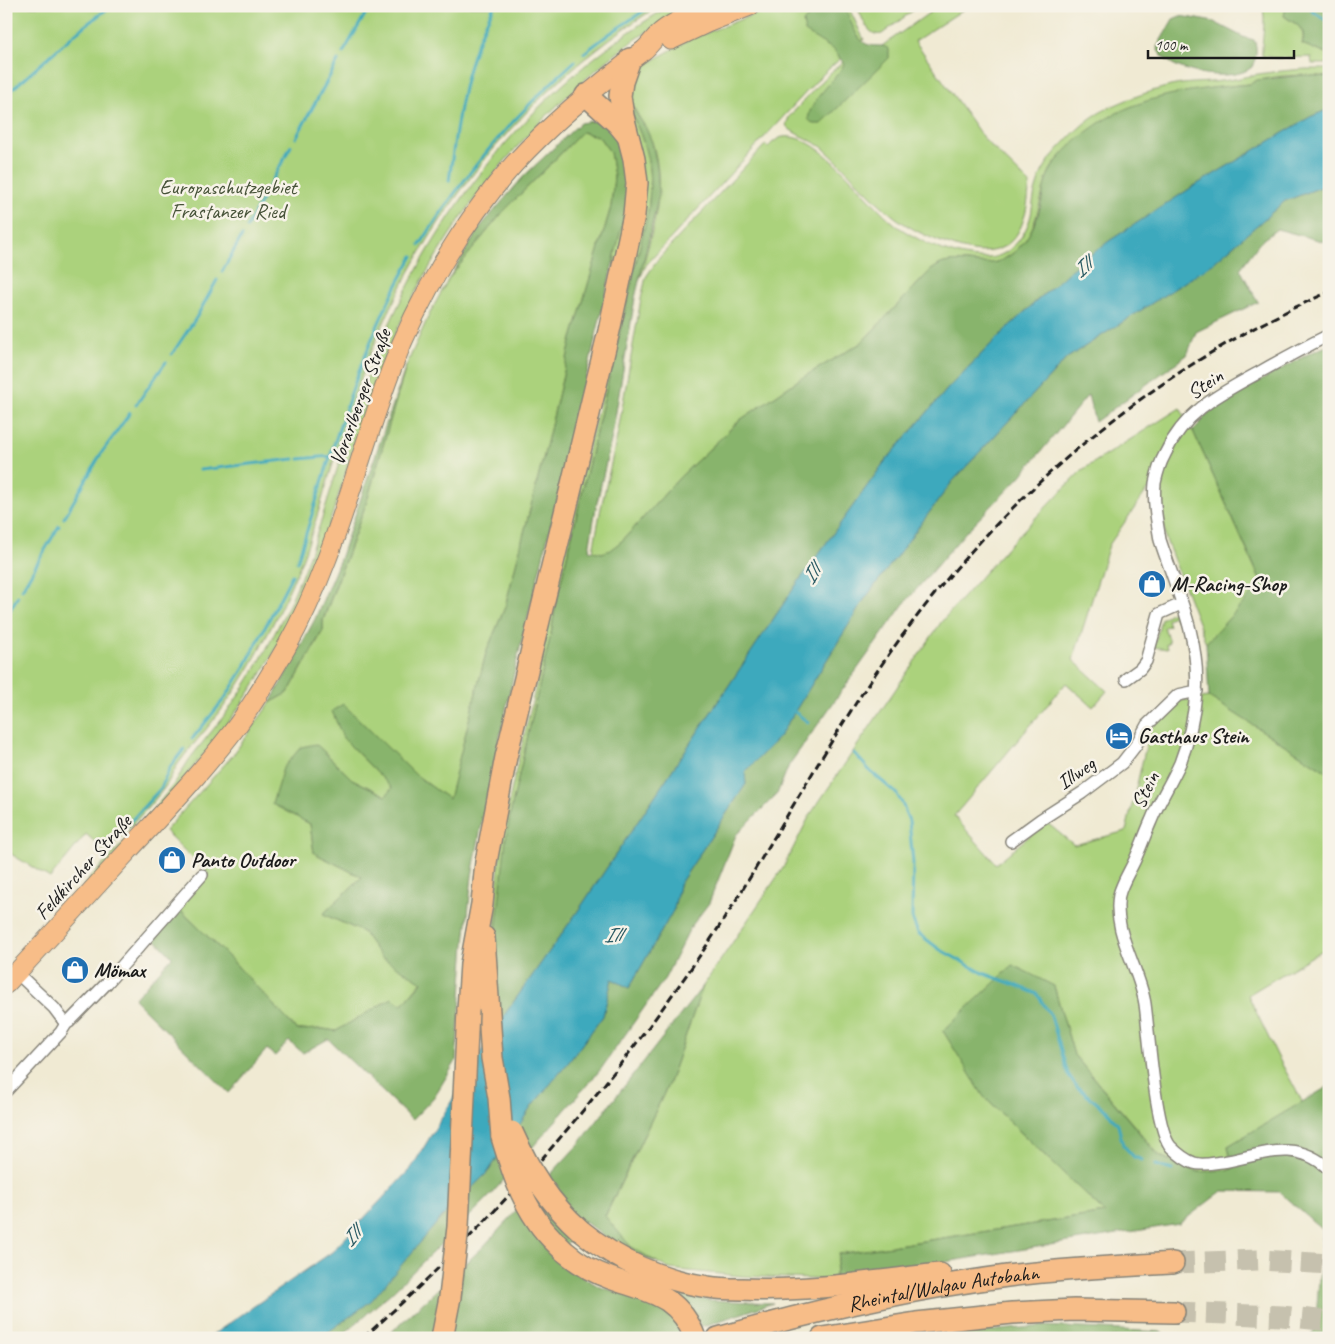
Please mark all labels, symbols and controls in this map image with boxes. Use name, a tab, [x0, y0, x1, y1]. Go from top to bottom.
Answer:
scale bar	[1148, 28, 1294, 60]
text: 100 m	[1155, 36, 1189, 55]
park label: Europaschutzgebiet Frastanzer Ried	[159, 174, 299, 224]
water label: Ill	[1067, 247, 1103, 284]
street label: Vorarlberger Straße	[323, 323, 397, 469]
street label: Stein	[1182, 362, 1228, 405]
water label: Ill	[795, 554, 831, 590]
shop icon: M-Racing-Shop	[1137, 569, 1167, 599]
place label: M-Racing-Shop	[1171, 571, 1288, 597]
hotel icon: Gasthaus Stein	[1104, 721, 1134, 751]
place label: Gasthaus Stein	[1138, 723, 1250, 749]
street label: Illweg	[1052, 750, 1102, 795]
street label: Stein	[1125, 767, 1165, 813]
street label: Feldkircher Straße	[29, 807, 138, 925]
shop icon: Panto Outdoor	[157, 845, 187, 875]
place label: Panto Outdoor	[191, 847, 298, 873]
water label: Ill	[604, 921, 628, 949]
shop icon: Mömax	[60, 955, 90, 985]
place label: Mömax	[94, 957, 147, 983]
water label: Ill	[335, 1216, 372, 1253]
street label: Rheintal/Walgau Autobahn	[845, 1259, 1041, 1317]

